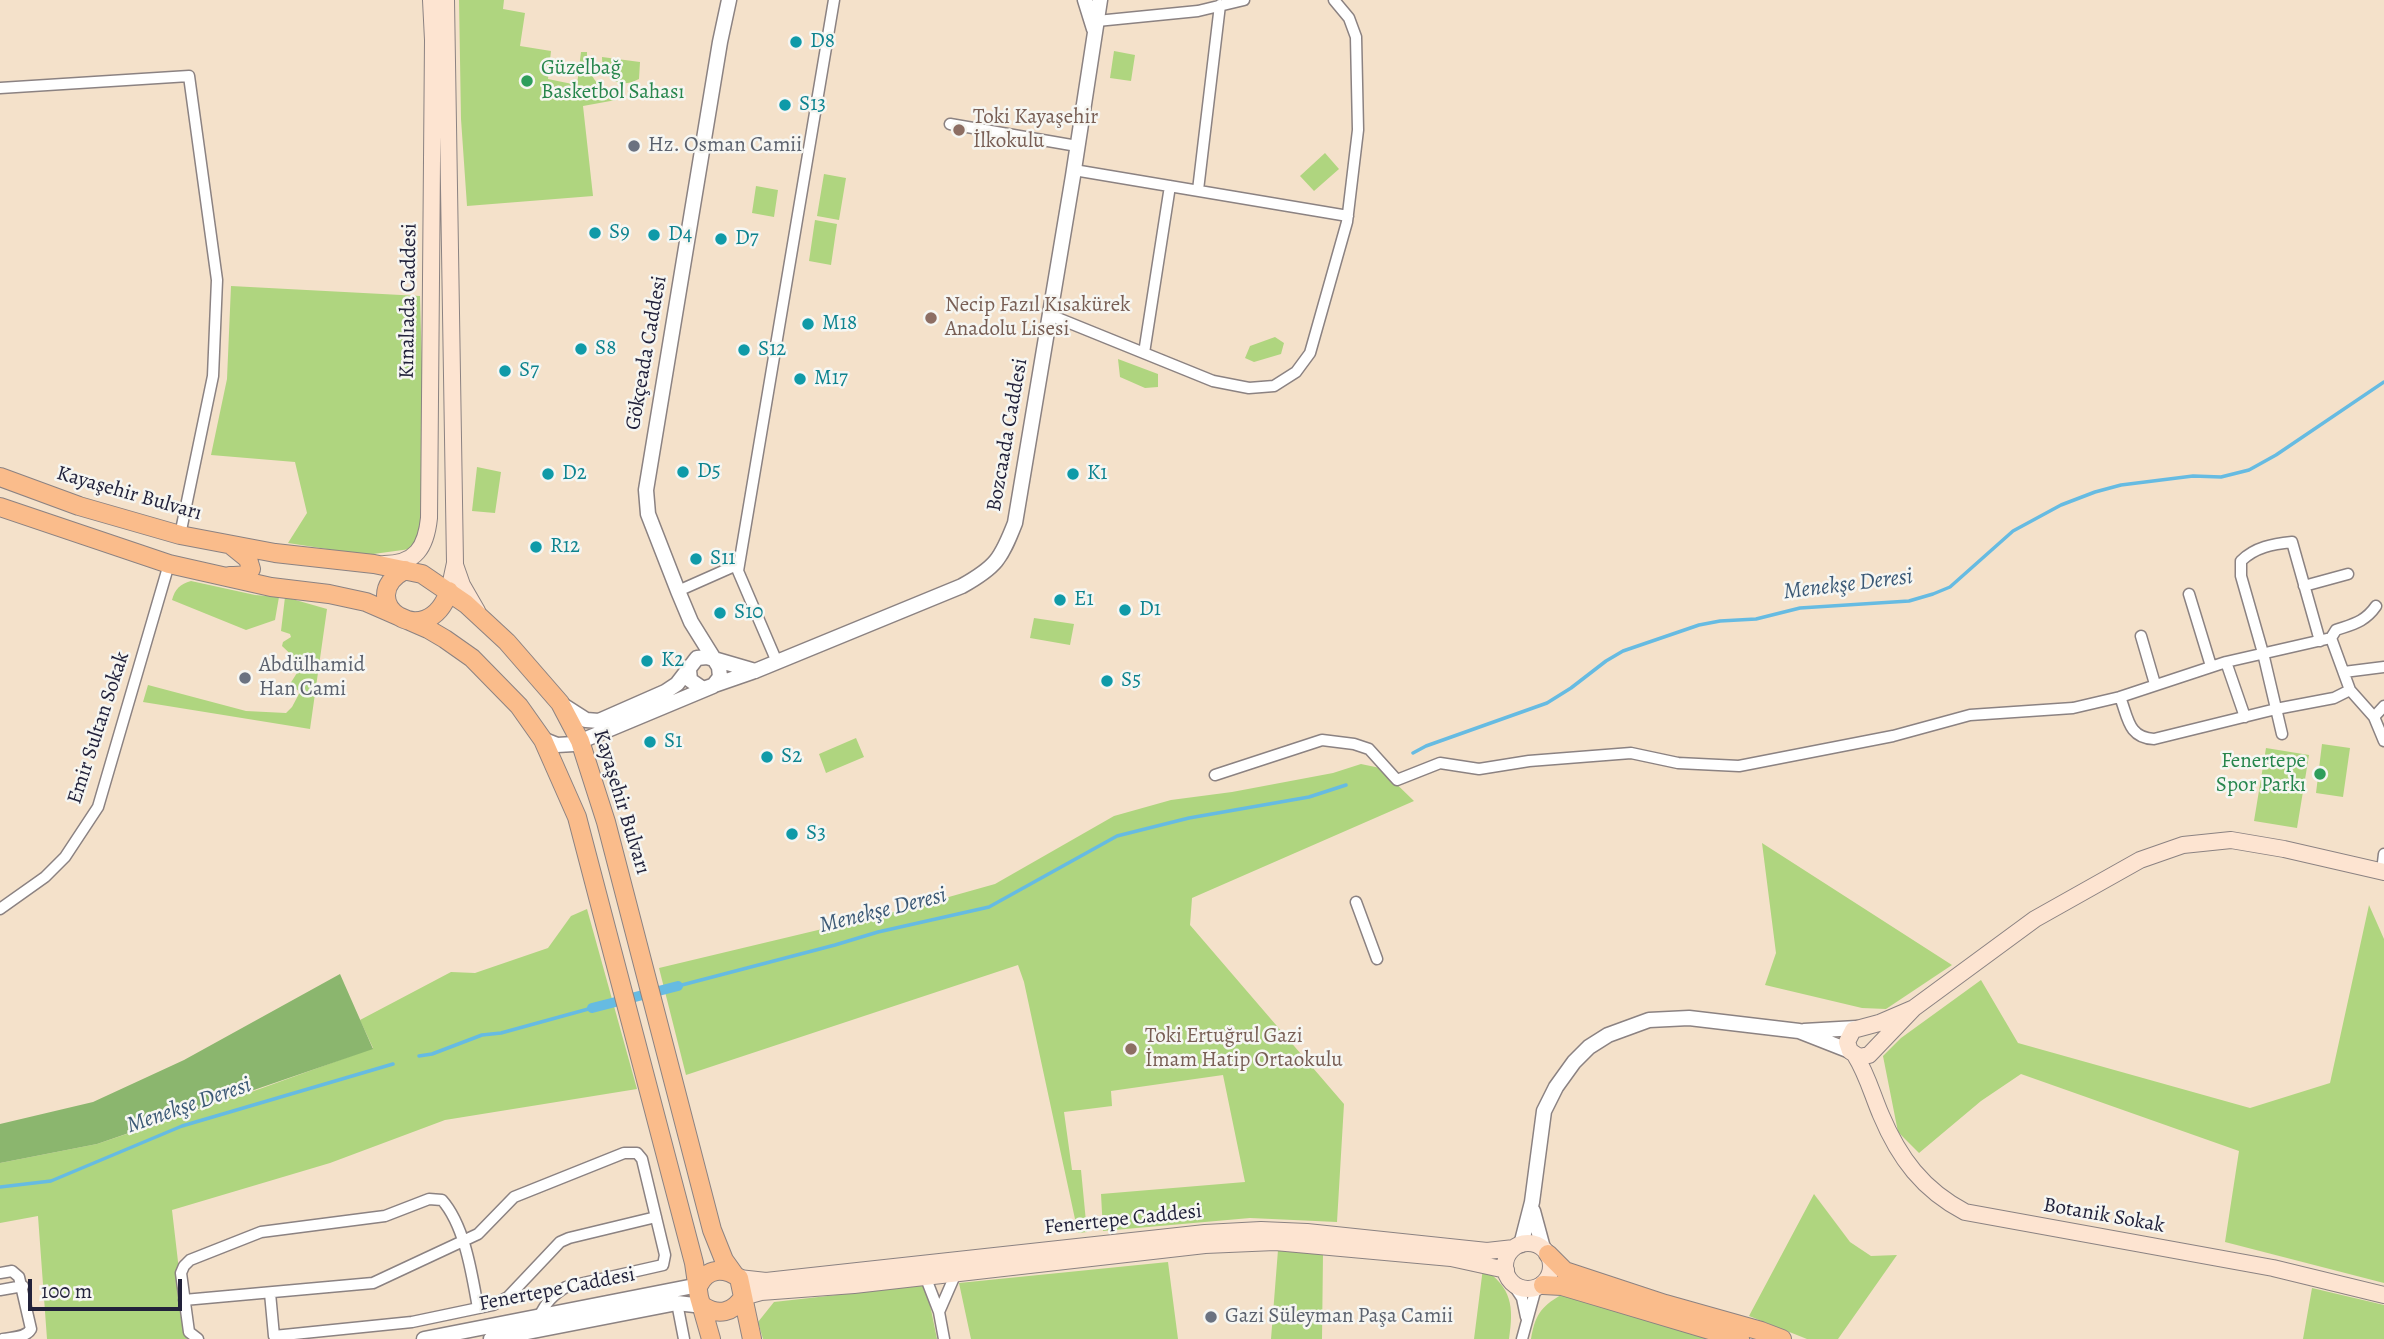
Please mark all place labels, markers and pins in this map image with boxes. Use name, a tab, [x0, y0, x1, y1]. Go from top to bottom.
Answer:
place label: D8	[810, 29, 835, 55]
marker: D8	[788, 34, 804, 50]
place label: Güzelbağ Basketbol Sahası	[541, 56, 684, 106]
marker: Güzelbağ Basketbol Sahası	[519, 73, 535, 89]
place label: S13	[799, 92, 826, 118]
marker: S13	[777, 97, 793, 113]
place label: Toki Kayaşehir İlkokulu	[973, 105, 1098, 155]
marker: Toki Kayaşehir İlkokulu	[951, 122, 967, 138]
place label: Hz. Osman Camii	[648, 133, 802, 159]
marker: Hz. Osman Camii	[626, 138, 642, 154]
place label: S9	[609, 220, 630, 246]
place label: D4	[668, 222, 692, 248]
marker: S9	[587, 225, 603, 241]
place label: D7	[735, 226, 759, 252]
marker: D4	[646, 227, 662, 243]
marker: D7	[713, 231, 729, 247]
place label: Necip Fazıl Kısakürek Anadolu Lisesi	[945, 293, 1130, 343]
marker: Necip Fazıl Kısakürek Anadolu Lisesi	[923, 310, 939, 326]
place label: M18	[822, 311, 857, 337]
marker: M18	[800, 316, 816, 332]
place label: S8	[595, 336, 616, 362]
place label: S12	[758, 337, 786, 363]
marker: S8	[573, 341, 589, 357]
marker: S12	[736, 342, 752, 358]
place label: S7	[519, 358, 539, 384]
marker: S7	[497, 363, 513, 379]
place label: M17	[814, 366, 848, 392]
marker: M17	[792, 371, 808, 387]
place label: D5	[697, 459, 721, 485]
place label: D2	[562, 461, 587, 487]
place label: K1	[1087, 461, 1107, 487]
marker: D5	[675, 464, 691, 480]
marker: D2	[540, 466, 556, 482]
marker: K1	[1065, 466, 1081, 482]
place label: R12	[550, 534, 580, 560]
marker: R12	[528, 539, 544, 555]
place label: S11	[710, 546, 735, 572]
marker: S11	[688, 551, 704, 567]
place label: E1	[1074, 587, 1094, 613]
marker: E1	[1052, 592, 1068, 608]
place label: D1	[1139, 597, 1161, 623]
place label: S10	[734, 600, 764, 626]
marker: D1	[1117, 602, 1133, 618]
marker: S10	[712, 605, 728, 621]
place label: K2	[661, 648, 684, 674]
place label: Abdülhamid Han Cami	[259, 653, 365, 703]
marker: K2	[639, 653, 655, 669]
place label: S5	[1121, 668, 1141, 694]
marker: Abdülhamid Han Cami	[237, 670, 253, 686]
marker: S5	[1099, 673, 1115, 689]
place label: S1	[664, 729, 682, 755]
marker: S1	[642, 734, 658, 750]
place label: S2	[781, 744, 802, 770]
marker: S2	[759, 749, 775, 765]
place label: Fenertepe Spor Parkı	[2216, 749, 2306, 799]
marker: Fenertepe Spor Parkı	[2312, 766, 2328, 782]
place label: S3	[806, 821, 826, 847]
marker: S3	[784, 826, 800, 842]
place label: Toki Ertuğrul Gazi İmam Hatip Ortaokulu	[1145, 1024, 1343, 1074]
marker: Toki Ertuğrul Gazi İmam Hatip Ortaokulu	[1123, 1041, 1139, 1057]
place label: Gazi Süleyman Paşa Camii	[1225, 1304, 1453, 1330]
marker: Gazi Süleyman Paşa Camii	[1203, 1309, 1219, 1325]

